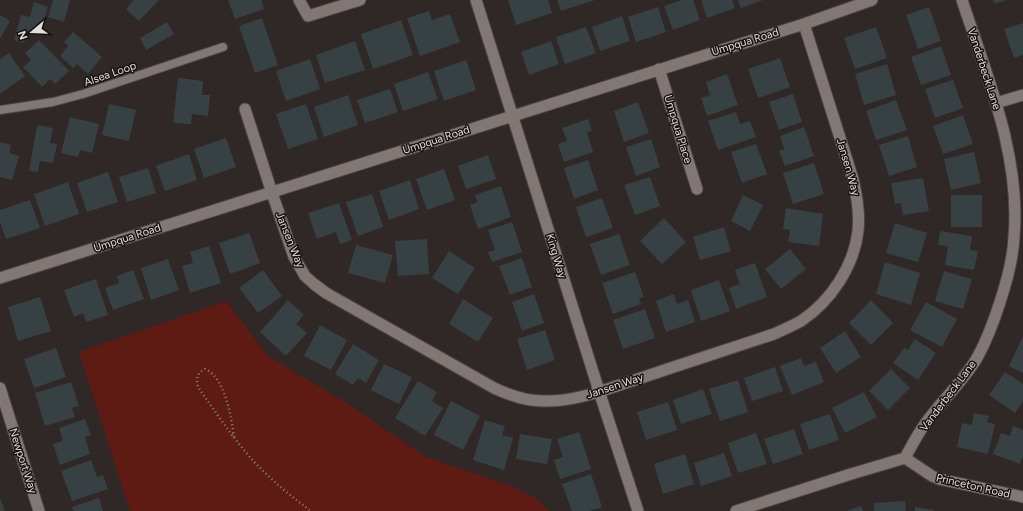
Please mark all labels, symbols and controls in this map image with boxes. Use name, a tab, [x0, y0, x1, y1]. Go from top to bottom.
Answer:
north arrow	[12, 12, 52, 52]
street label: Umpqua Road	[710, 26, 780, 58]
street label: Vanderbeck Lane	[965, 27, 1003, 111]
text: N	[15, 29, 31, 41]
street label: Alsea Loop	[82, 59, 138, 89]
street label: Umpqua Place	[661, 93, 695, 165]
street label: Umpqua Road	[401, 123, 471, 157]
street label: Jansen Way	[834, 137, 862, 197]
street label: Jansen Way	[273, 210, 307, 270]
street label: Umpqua Road	[92, 221, 162, 255]
street label: King Way	[543, 232, 569, 280]
street label: Vanderbeck Lane	[917, 358, 979, 434]
street label: Jansen Way	[585, 371, 645, 401]
street label: Newport Way	[6, 427, 40, 495]
street label: Princeton Road	[935, 471, 1011, 501]

